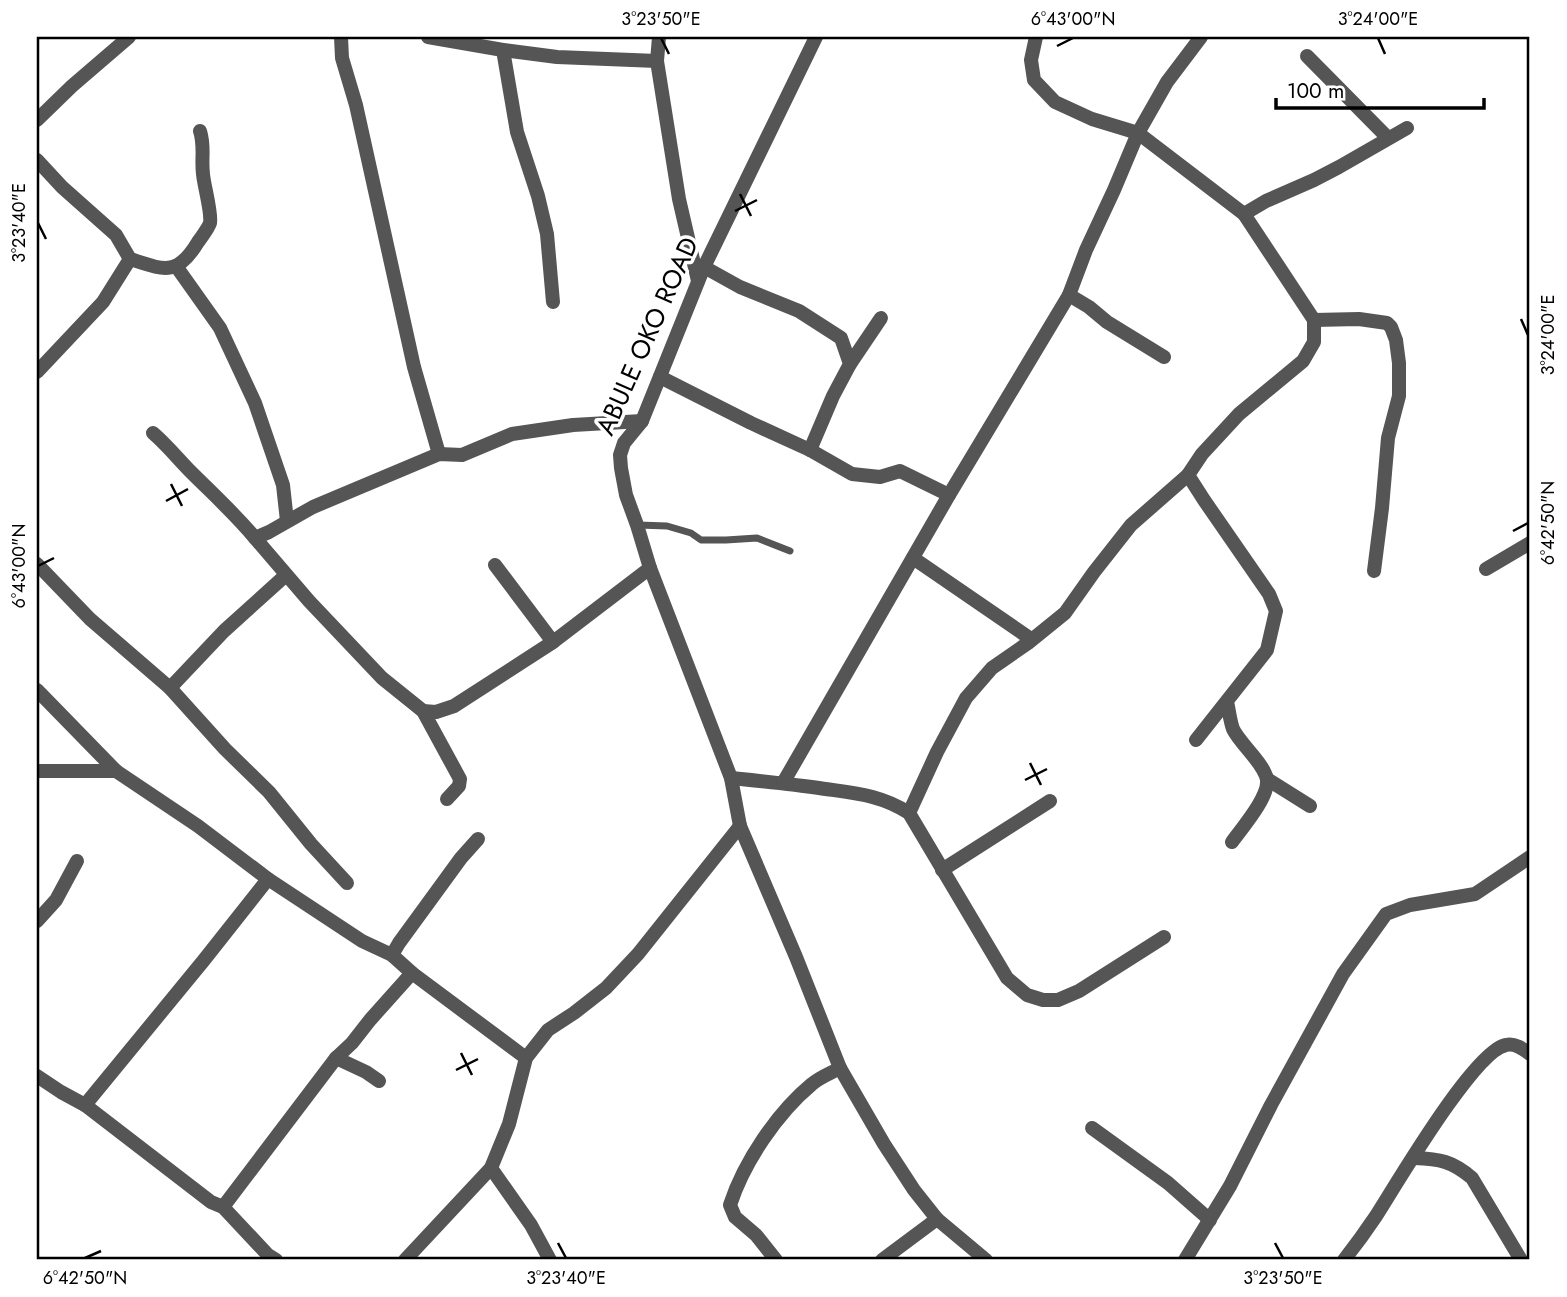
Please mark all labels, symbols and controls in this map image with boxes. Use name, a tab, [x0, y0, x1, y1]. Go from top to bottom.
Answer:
text: 3°23'50"E	[621, 6, 701, 32]
text: 6°43'00"N	[1031, 6, 1115, 32]
text: 3°24'00"E	[1338, 6, 1418, 32]
scale bar	[1276, 66, 1485, 110]
text: 100 m	[1287, 76, 1344, 106]
text: 3°23'40"E	[6, 183, 32, 263]
street label: ABULE OKO ROAD	[586, 231, 708, 441]
text: 3°24'00"E	[1535, 295, 1561, 375]
text: 6°42'50"N	[1535, 481, 1561, 565]
text: 6°43'00"N	[6, 524, 32, 608]
text: 6°42'50"N	[43, 1265, 127, 1291]
text: 3°23'40"E	[526, 1265, 606, 1291]
text: 3°23'50"E	[1243, 1265, 1323, 1291]

